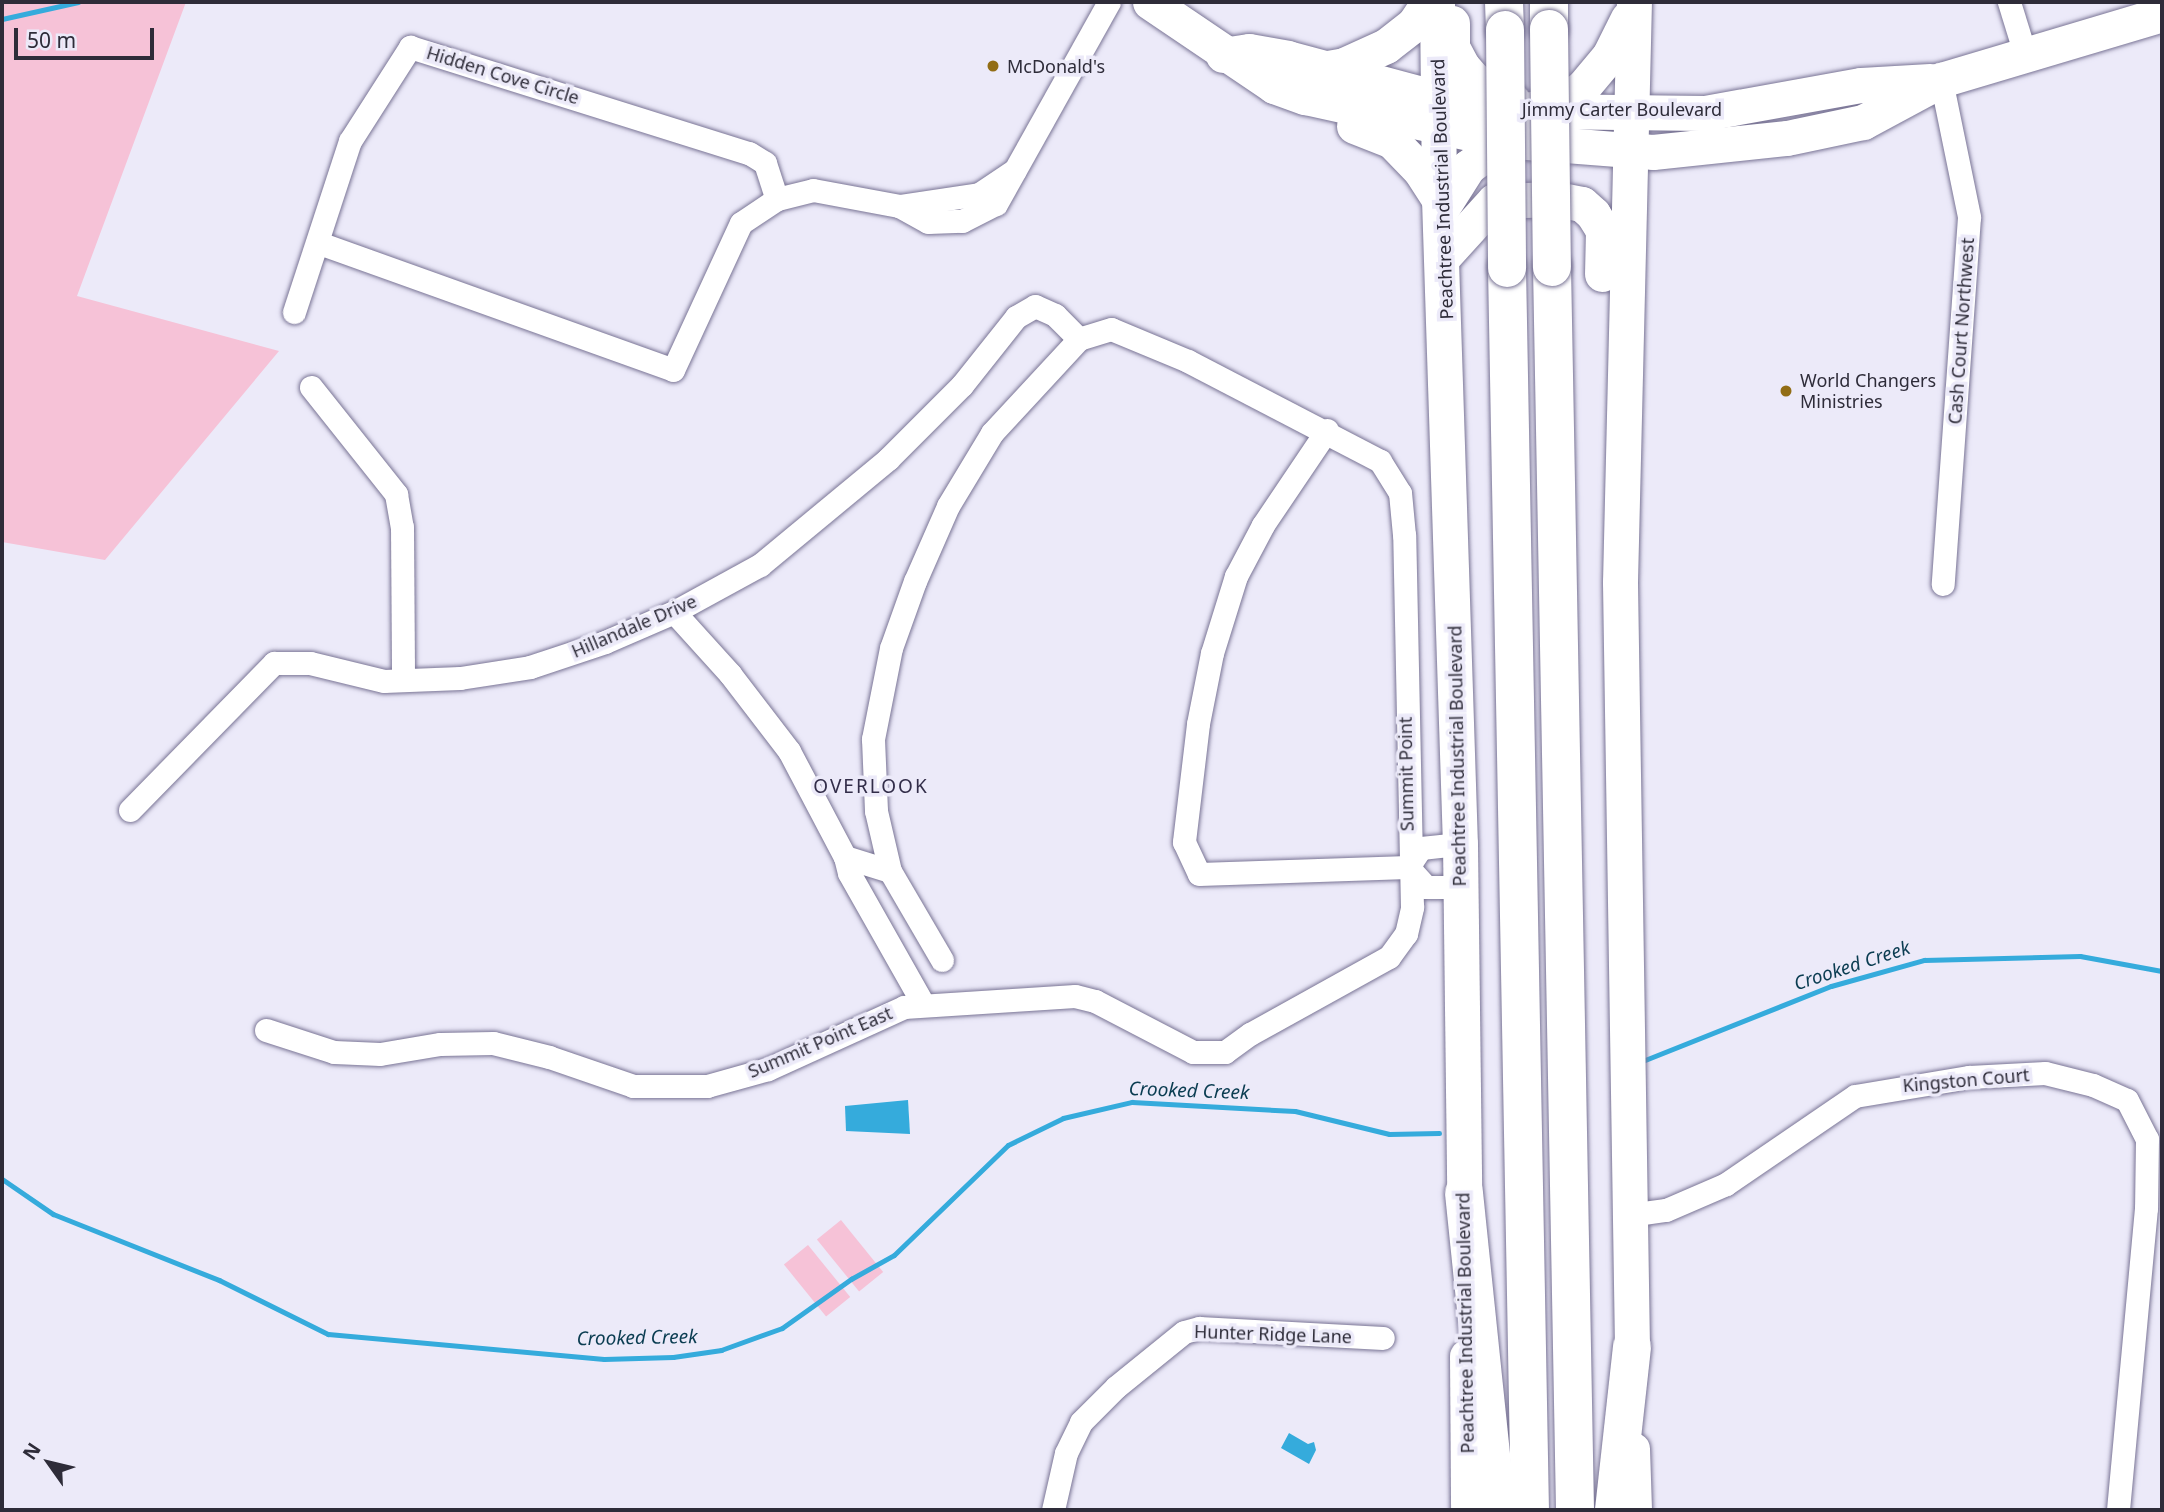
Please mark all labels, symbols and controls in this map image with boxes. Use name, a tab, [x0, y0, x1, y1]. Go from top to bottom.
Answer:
scale bar	[18, 14, 158, 58]
text: 50 m	[27, 26, 76, 54]
street label: Hidden Cove Circle	[424, 42, 582, 108]
place label: McDonald's	[1007, 55, 1105, 77]
marker: McDonald's	[985, 58, 1001, 74]
street label: Peachtree Industrial Boulevard	[1427, 58, 1457, 320]
street label: Jimmy Carter Boulevard	[1522, 98, 1722, 120]
street label: Cash Court Northwest	[1944, 237, 1978, 425]
place label: World Changers Ministries	[1800, 370, 1936, 412]
marker: World Changers Ministries	[1778, 383, 1794, 399]
street label: Hillandale Drive	[568, 590, 700, 662]
street label: Peachtree Industrial Boulevard	[1444, 625, 1470, 887]
street label: Summit Point	[1394, 717, 1418, 831]
district label: OVERLOOK	[814, 776, 928, 798]
water label: Crooked Creek	[1791, 936, 1913, 996]
street label: Summit Point East	[745, 1002, 895, 1082]
street label: Kingston Court	[1902, 1064, 2030, 1096]
water label: Crooked Creek	[1128, 1077, 1250, 1105]
street label: Peachtree Industrial Boulevard	[1452, 1192, 1478, 1454]
street label: Hunter Ridge Lane	[1194, 1320, 1352, 1348]
water label: Crooked Creek	[576, 1326, 698, 1350]
north arrow	[14, 1428, 84, 1498]
text: N	[16, 1438, 47, 1465]

